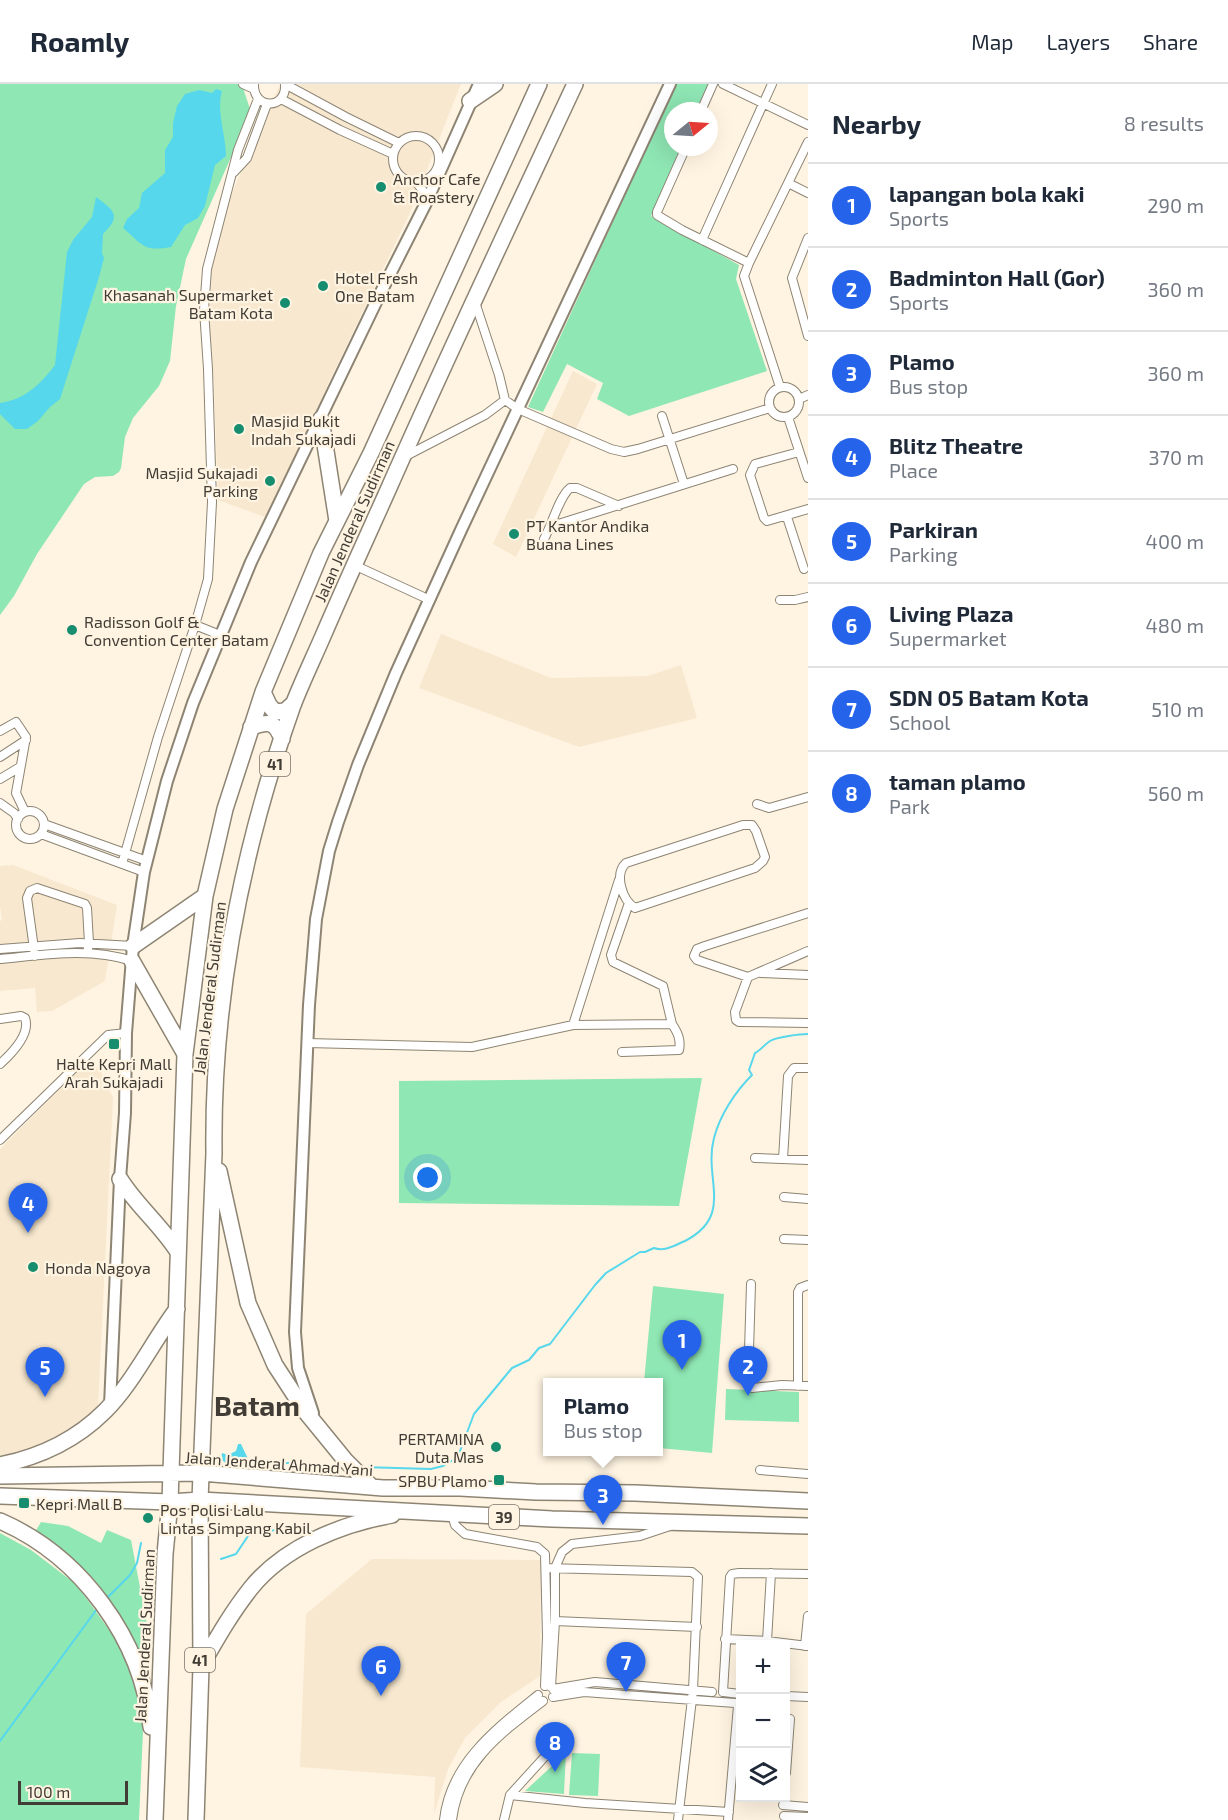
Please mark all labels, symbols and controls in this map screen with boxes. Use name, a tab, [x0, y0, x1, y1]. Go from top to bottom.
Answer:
text: Roamly	[30, 24, 129, 58]
text: Map	[971, 29, 1013, 54]
text: Layers	[1046, 29, 1110, 54]
text: Share	[1143, 29, 1198, 54]
north arrow	[664, 102, 718, 156]
text: Nearby	[832, 108, 921, 139]
text: 8 results	[1124, 111, 1204, 135]
place label: Anchor Cafe & Roastery	[393, 169, 481, 206]
marker: Anchor Cafe & Roastery	[374, 180, 388, 194]
text: lapangan bola kaki	[889, 180, 1085, 206]
text: 1	[847, 193, 856, 217]
text: 290 m	[1147, 193, 1204, 217]
text: Sports	[889, 206, 949, 230]
text: Badminton Hall (Gor)	[889, 264, 1105, 290]
place label: Hotel Fresh One Batam	[335, 268, 418, 305]
text: 2	[846, 277, 857, 301]
text: 360 m	[1147, 277, 1204, 301]
marker: Hotel Fresh One Batam	[316, 279, 330, 293]
place label: Khasanah Supermarket Batam Kota	[103, 285, 273, 322]
text: Sports	[889, 290, 949, 314]
marker: Khasanah Supermarket Batam Kota	[278, 296, 292, 310]
text: Plamo	[889, 348, 955, 374]
text: 3	[846, 361, 857, 385]
text: 360 m	[1147, 361, 1204, 385]
text: Bus stop	[889, 374, 968, 398]
place label: Masjid Bukit Indah Sukajadi	[251, 411, 356, 449]
marker: Masjid Bukit Indah Sukajadi	[232, 422, 246, 436]
text: Blitz Theatre	[889, 432, 1023, 458]
street label: Jalan Jenderal Sudirman	[310, 438, 398, 604]
text: 4	[845, 445, 858, 469]
text: 370 m	[1149, 445, 1204, 469]
text: Place	[889, 458, 938, 482]
place label: Masjid Sukajadi Parking	[145, 463, 258, 500]
marker: Masjid Sukajadi Parking	[263, 474, 277, 488]
place label: PT Kantor Andika Buana Lines	[526, 516, 649, 553]
text: Parkiran	[889, 516, 978, 542]
marker: PT Kantor Andika Buana Lines	[507, 527, 521, 541]
text: 5	[846, 529, 857, 553]
text: 400 m	[1146, 529, 1204, 553]
text: Parking	[889, 542, 958, 566]
text: Living Plaza	[889, 600, 1014, 626]
place label: Radisson Golf & Convention Center Batam	[84, 612, 269, 649]
text: 6	[846, 613, 857, 637]
text: 480 m	[1146, 613, 1204, 637]
marker: Radisson Golf & Convention Center Batam	[65, 623, 79, 637]
text: Supermarket	[889, 626, 1007, 650]
text: SDN 05 Batam Kota	[889, 684, 1089, 710]
text: 7	[846, 697, 857, 721]
text: 510 m	[1151, 697, 1204, 721]
text: School	[889, 710, 950, 734]
road number: 41	[260, 752, 290, 776]
text: taman plamo	[889, 768, 1026, 794]
text: 8	[845, 781, 858, 805]
text: 560 m	[1148, 781, 1204, 805]
text: Park	[889, 794, 930, 818]
street label: Jalan Jenderal Sudirman	[189, 900, 229, 1076]
marker: Halte Kepri Mall Arah Sukajadi	[107, 1037, 121, 1051]
place label: Halte Kepri Mall Arah Sukajadi	[56, 1054, 172, 1092]
your location	[413, 1163, 442, 1192]
pin: 4	[9, 1184, 48, 1233]
place label: Honda Nagoya	[45, 1258, 151, 1277]
marker: Honda Nagoya	[26, 1260, 40, 1274]
pin: 1	[662, 1320, 702, 1370]
pin: 2	[728, 1346, 768, 1396]
pin: 5	[26, 1348, 64, 1397]
popup	[543, 1378, 663, 1456]
district label: Batam	[214, 1388, 300, 1422]
text: Plamo	[563, 1392, 629, 1418]
text: Bus stop	[563, 1418, 643, 1442]
place label: PERTAMINA Duta Mas	[398, 1429, 484, 1466]
marker: PERTAMINA Duta Mas	[489, 1440, 503, 1454]
street label: Jalan Jenderal Ahmad Yani	[184, 1447, 374, 1479]
place label: SPBU Plamo	[398, 1471, 487, 1490]
marker: SPBU Plamo	[492, 1473, 506, 1487]
pin: 3	[584, 1476, 622, 1525]
place label: Kepri Mall B	[36, 1494, 122, 1513]
marker: Kepri Mall B	[17, 1496, 31, 1510]
place label: Pos Polisi Lalu Lintas Simpang Kabil	[160, 1500, 311, 1537]
road number: 39	[489, 1505, 519, 1529]
marker: Pos Polisi Lalu Lintas Simpang Kabil	[141, 1511, 155, 1525]
street label: Jalan Jenderal Sudirman	[130, 1548, 158, 1724]
map controls	[736, 1640, 790, 1802]
button: +	[736, 1640, 790, 1694]
pin: 7	[606, 1642, 646, 1692]
pin: 6	[362, 1646, 400, 1696]
road number: 41	[185, 1648, 215, 1672]
button: −	[736, 1694, 790, 1748]
pin: 8	[536, 1722, 574, 1772]
button: layers	[736, 1748, 790, 1802]
scale bar	[18, 1778, 128, 1806]
text: 100 m	[27, 1782, 70, 1801]

